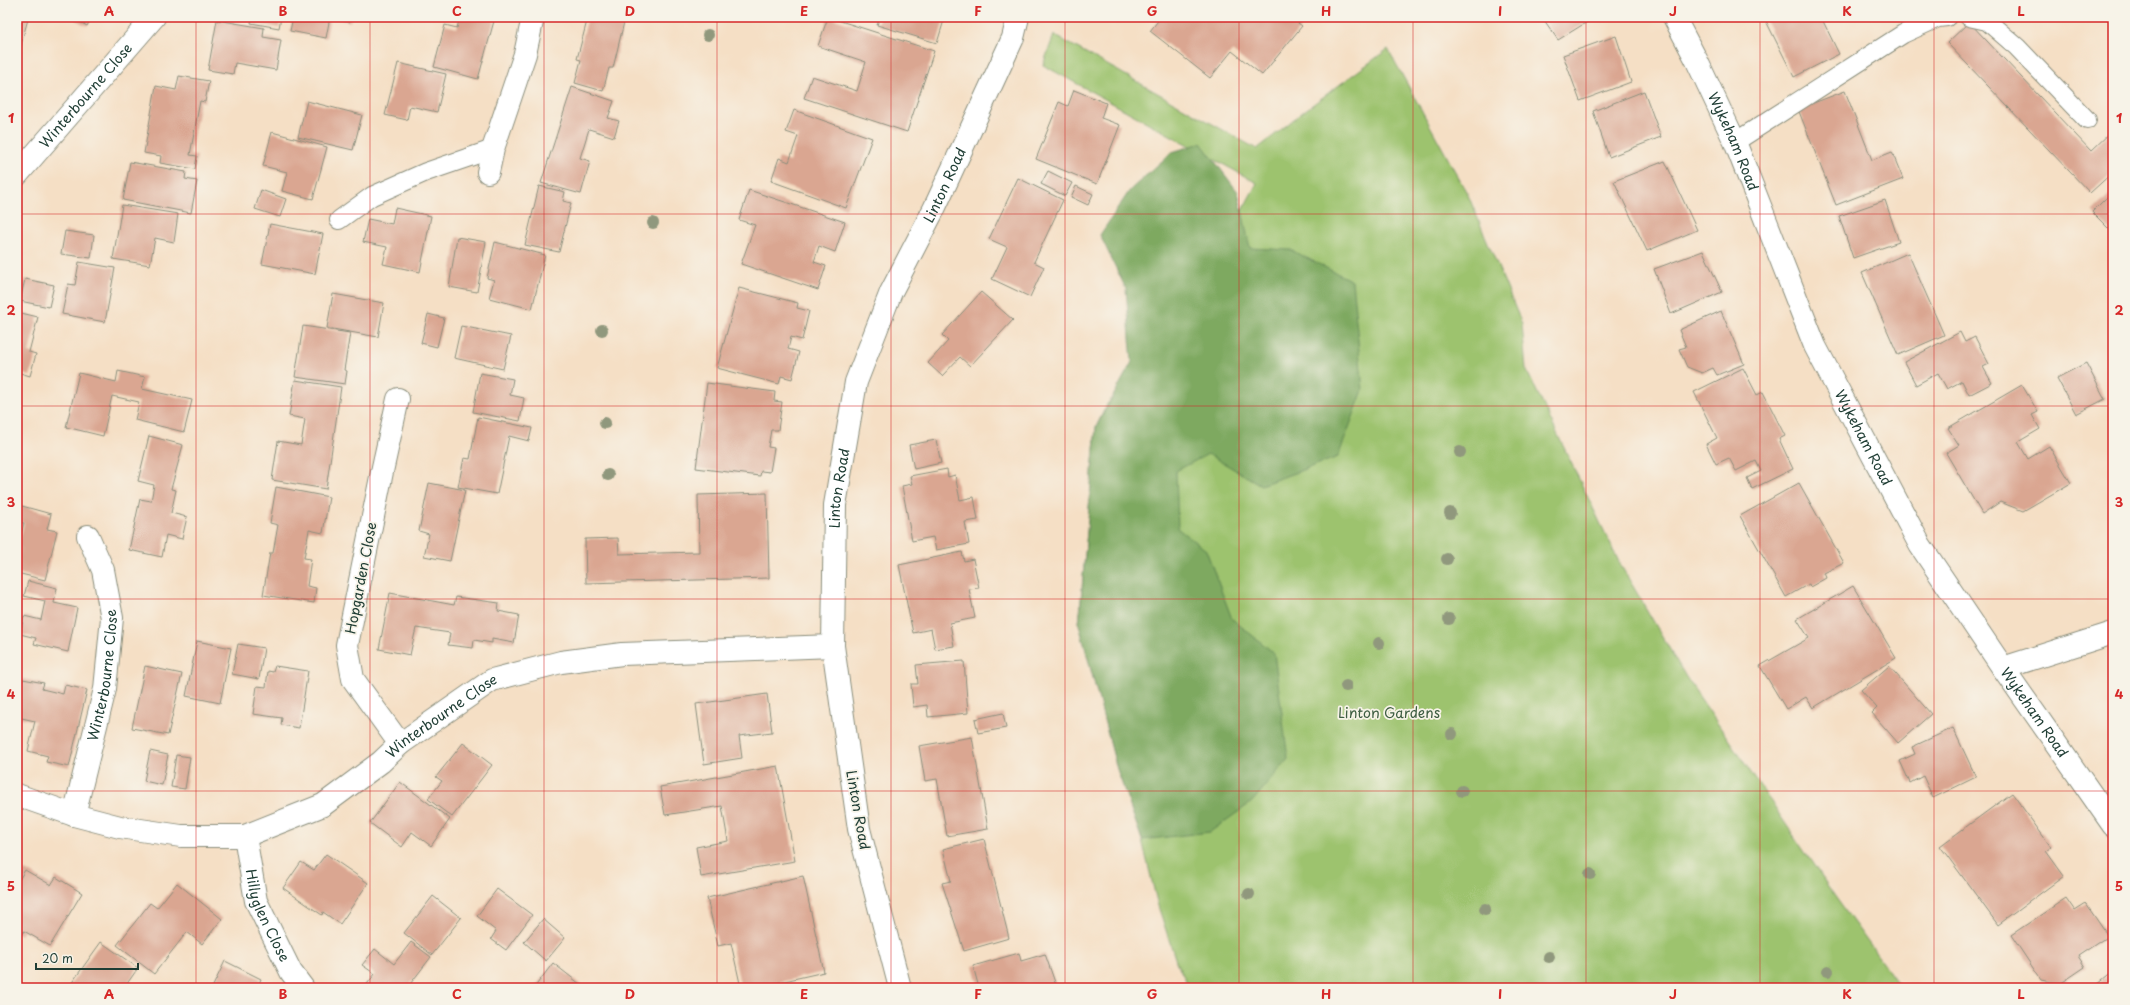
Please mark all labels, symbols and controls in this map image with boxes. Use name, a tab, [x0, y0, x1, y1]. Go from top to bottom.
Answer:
text: A	[104, 1, 114, 20]
text: B	[279, 1, 288, 20]
text: C	[452, 1, 462, 20]
text: D	[625, 1, 635, 20]
text: E	[800, 1, 808, 20]
text: F	[974, 1, 982, 20]
text: G	[1147, 1, 1157, 20]
text: H	[1321, 1, 1331, 20]
text: I	[1498, 1, 1502, 20]
text: J	[1669, 1, 1677, 20]
text: K	[1842, 1, 1852, 20]
text: L	[2017, 1, 2025, 20]
street label: Winterbourne Close	[34, 38, 137, 153]
street label: Wykeham Road	[1703, 88, 1764, 194]
text: 1	[8, 108, 14, 127]
text: 1	[2116, 108, 2122, 127]
street label: Linton Road	[918, 144, 971, 226]
text: 2	[6, 300, 16, 319]
text: 2	[2114, 300, 2124, 319]
street label: Wykeham Road	[1830, 386, 1898, 489]
street label: Linton Road	[824, 447, 854, 529]
text: 3	[7, 492, 16, 511]
text: 3	[2115, 492, 2124, 511]
street label: Hopgarden Close	[339, 520, 382, 636]
street label: Winterbourne Close	[82, 608, 122, 743]
street label: Wykeham Road	[1996, 663, 2074, 762]
street label: Winterbourne Close	[380, 668, 499, 763]
text: 4	[7, 684, 16, 703]
text: 4	[2115, 684, 2124, 703]
park label: Linton Gardens	[1338, 702, 1440, 723]
street label: Linton Road	[841, 768, 876, 851]
street label: Hillyglen Close	[241, 867, 295, 965]
text: 5	[7, 876, 15, 895]
text: 5	[2115, 876, 2123, 895]
scale bar	[36, 945, 138, 971]
text: 20 m	[42, 949, 73, 967]
text: A	[104, 984, 114, 1003]
text: B	[279, 984, 288, 1003]
text: C	[452, 984, 462, 1003]
text: D	[625, 984, 635, 1003]
text: E	[800, 984, 808, 1003]
text: F	[974, 984, 982, 1003]
text: G	[1147, 984, 1157, 1003]
text: H	[1321, 984, 1331, 1003]
text: I	[1498, 984, 1502, 1003]
text: J	[1669, 984, 1677, 1003]
text: K	[1842, 984, 1852, 1003]
text: L	[2017, 984, 2025, 1003]

